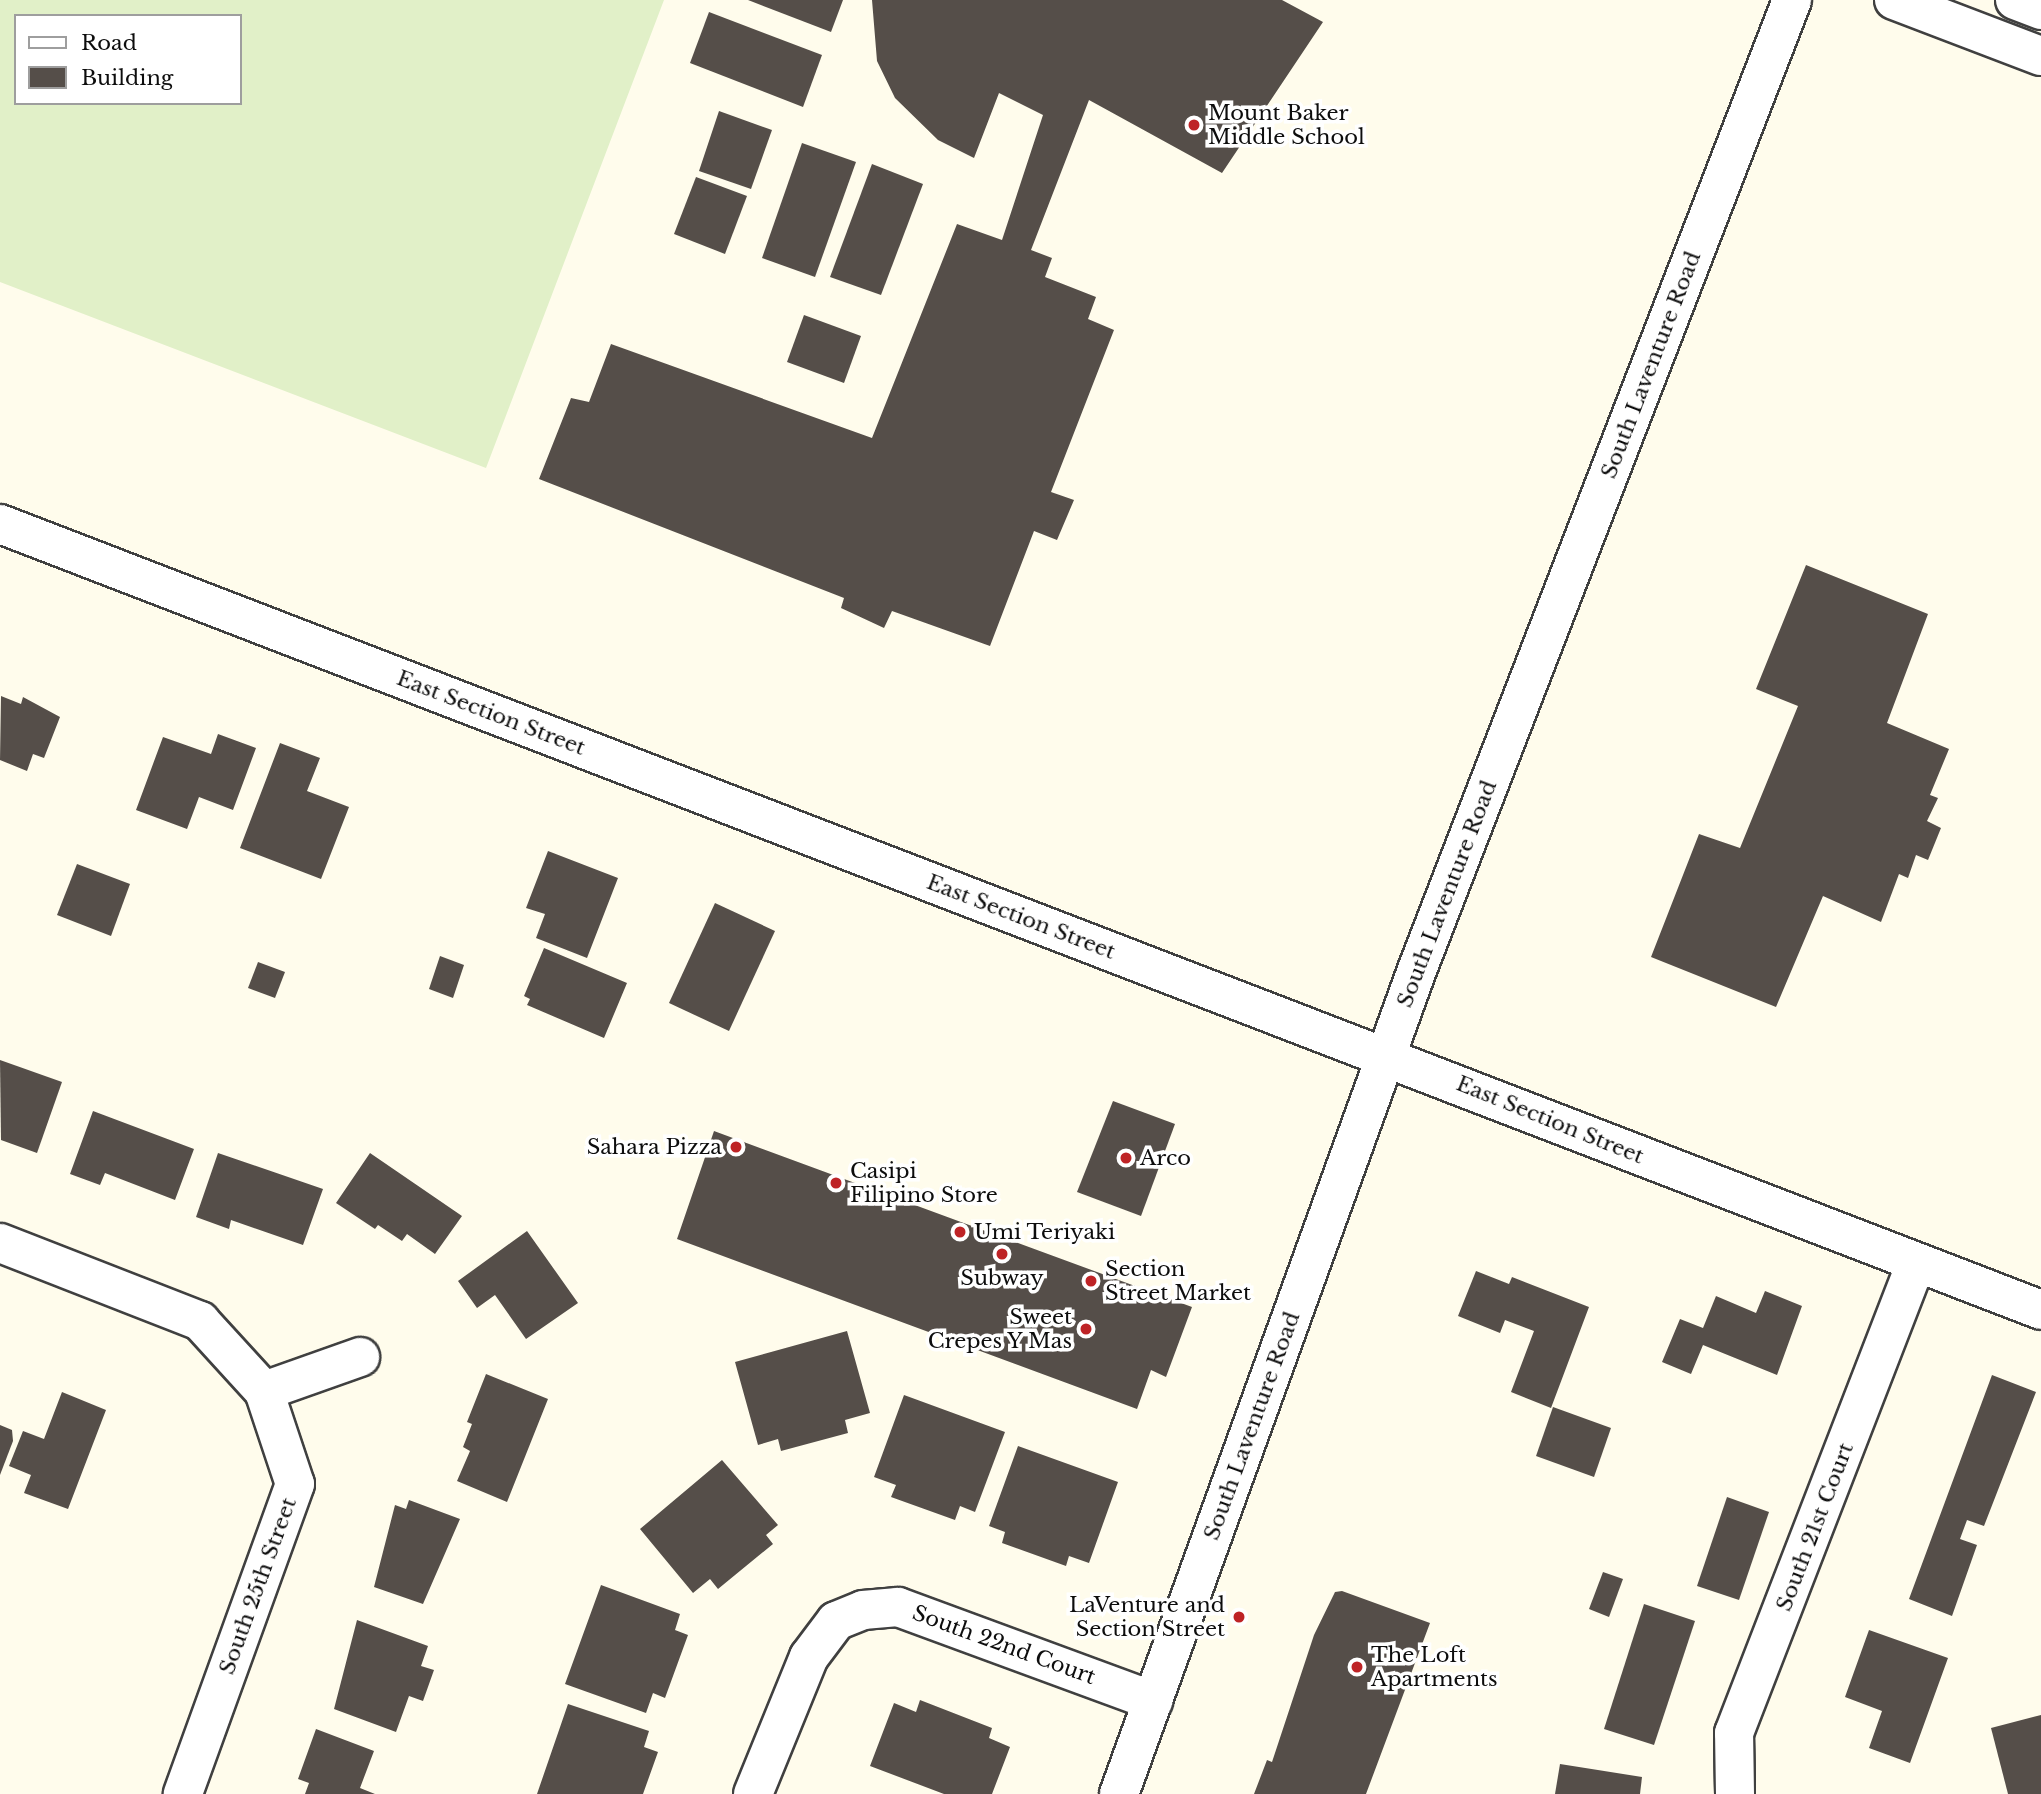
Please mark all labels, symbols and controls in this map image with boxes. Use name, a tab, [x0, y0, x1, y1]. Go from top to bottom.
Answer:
legend	[14, 14, 242, 105]
text: Road	[81, 30, 137, 56]
text: Building	[81, 65, 173, 91]
place label: Mount Baker Middle School	[1208, 100, 1365, 150]
marker: Mount Baker Middle School	[1186, 117, 1202, 133]
street label: South Laventure Road	[1596, 248, 1706, 482]
street label: East Section Street	[393, 665, 589, 761]
street label: South Laventure Road	[1392, 777, 1502, 1011]
street label: East Section Street	[923, 869, 1119, 965]
street label: East Section Street	[1453, 1071, 1647, 1169]
place label: Sahara Pizza	[586, 1134, 722, 1160]
marker: Sahara Pizza	[728, 1139, 744, 1155]
place label: Arco	[1140, 1145, 1191, 1171]
marker: Arco	[1118, 1150, 1134, 1166]
place label: Casipi Filipino Store	[850, 1158, 998, 1208]
marker: Casipi Filipino Store	[828, 1175, 844, 1191]
place label: Umi Teriyaki	[974, 1219, 1116, 1245]
marker: Umi Teriyaki	[952, 1224, 968, 1240]
marker: Subway	[994, 1246, 1010, 1262]
place label: Section Street Market	[1105, 1256, 1251, 1306]
place label: Subway	[960, 1265, 1044, 1291]
marker: Section Street Market	[1083, 1273, 1099, 1289]
place label: Sweet Crepes Y Mas	[926, 1304, 1072, 1354]
street label: South Laventure Road	[1199, 1309, 1305, 1543]
marker: Sweet Crepes Y Mas	[1078, 1321, 1094, 1337]
street label: South 21st Court	[1771, 1439, 1859, 1615]
street label: South 25th Street	[214, 1494, 302, 1678]
place label: LaVenture and Section Street	[1069, 1592, 1225, 1642]
street label: South 22nd Court	[909, 1600, 1099, 1690]
marker: LaVenture and Section Street	[1231, 1609, 1247, 1625]
place label: The Loft Apartments	[1371, 1642, 1498, 1692]
marker: The Loft Apartments	[1349, 1659, 1365, 1675]

